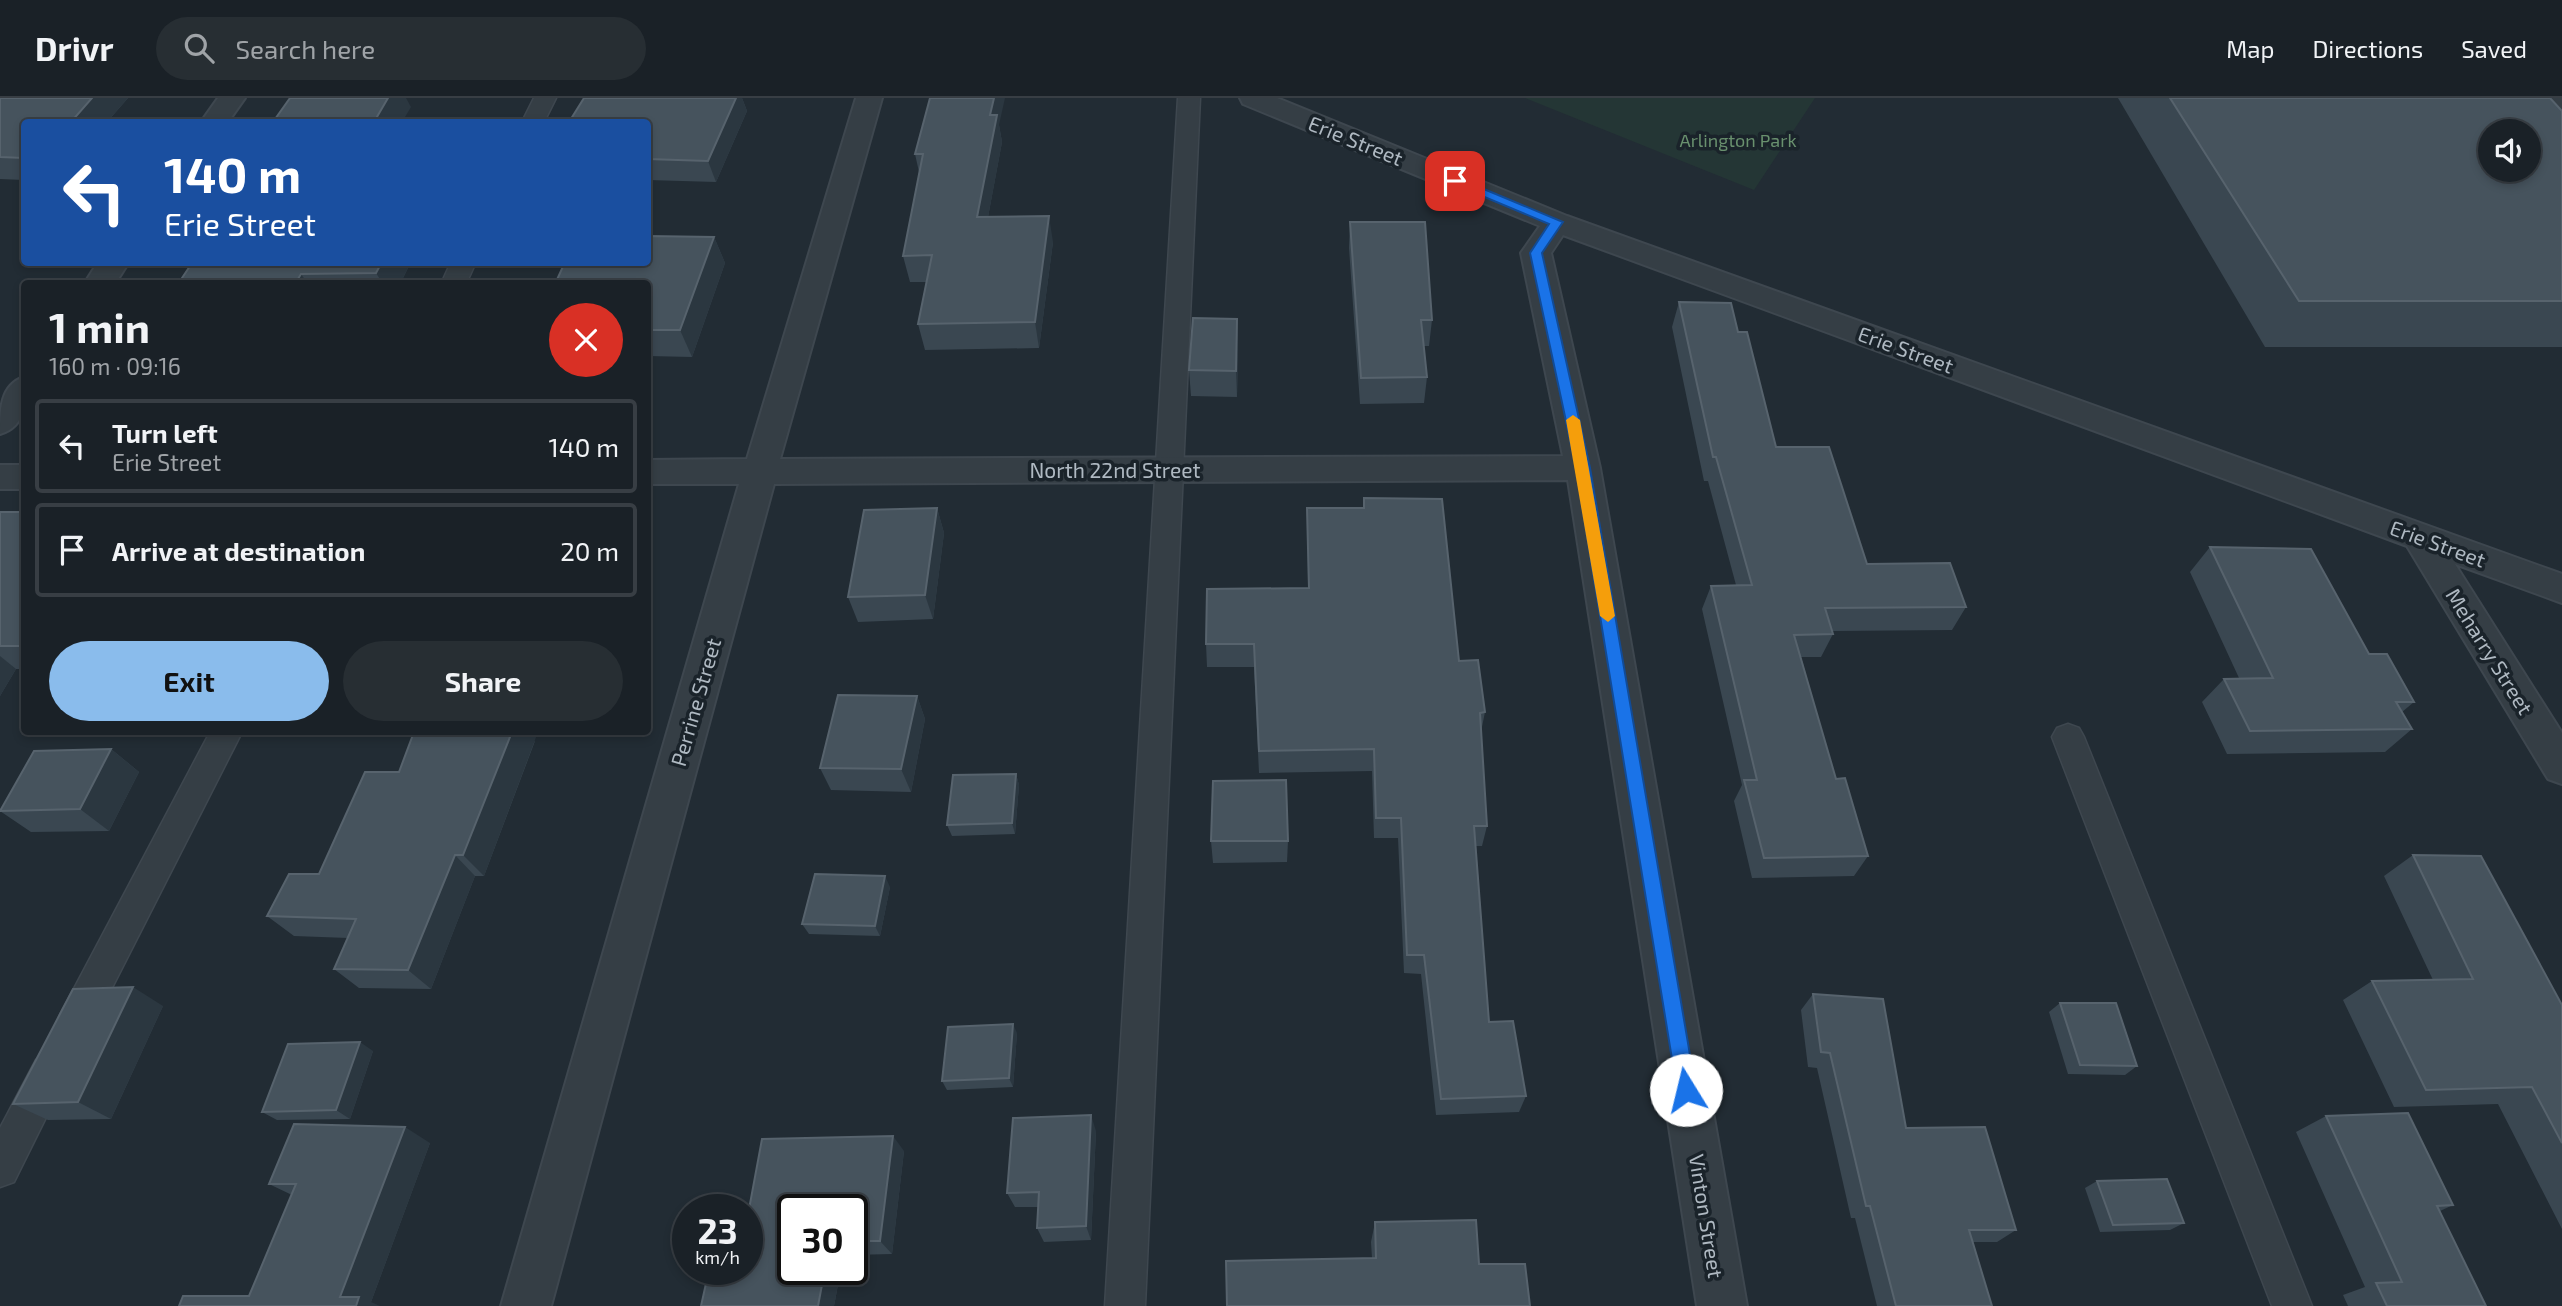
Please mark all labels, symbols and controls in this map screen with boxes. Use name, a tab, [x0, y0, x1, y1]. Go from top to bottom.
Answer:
search box	[156, 17, 646, 80]
text: Drivr	[35, 28, 114, 68]
icon: search	[180, 29, 218, 67]
text: Search here	[236, 33, 375, 64]
text: Map	[2226, 34, 2274, 63]
text: Directions	[2312, 34, 2423, 63]
text: Saved	[2461, 34, 2527, 63]
street label: Erie Street	[1305, 110, 1407, 170]
map controls	[2478, 119, 2541, 182]
button: sound	[2478, 119, 2541, 182]
park label: Arlington Park	[1679, 129, 1797, 151]
text: 140 m	[164, 144, 301, 203]
icon: left	[49, 147, 140, 238]
pin	[1425, 151, 1485, 211]
icon: arrive	[1436, 162, 1474, 200]
text: Erie Street	[164, 204, 316, 242]
text: 1 min	[49, 301, 150, 351]
button: close	[549, 303, 623, 377]
street label: Erie Street	[1855, 320, 1957, 378]
text: 160 m · 09:16	[49, 352, 181, 380]
text: Turn left	[112, 417, 218, 448]
icon: left	[53, 427, 91, 465]
text: 140 m	[548, 431, 619, 462]
text: Erie Street	[112, 448, 221, 476]
street label: North 22nd Street	[1030, 457, 1200, 482]
street label: Erie Street	[2387, 514, 2489, 572]
icon: arrive	[53, 531, 91, 569]
text: Arrive at destination	[112, 535, 365, 566]
text: 20 m	[560, 535, 619, 566]
street label: Meharry Street	[2441, 583, 2539, 719]
street label: Perrine Street	[665, 635, 725, 769]
button: Exit	[49, 641, 329, 721]
button: Share	[343, 641, 623, 721]
position arrow	[1649, 1053, 1723, 1127]
street label: Vinton Street	[1685, 1152, 1729, 1280]
speed limit sign: 30	[777, 1194, 868, 1285]
text: 23	[697, 1209, 738, 1251]
text: km/h	[695, 1246, 740, 1268]

